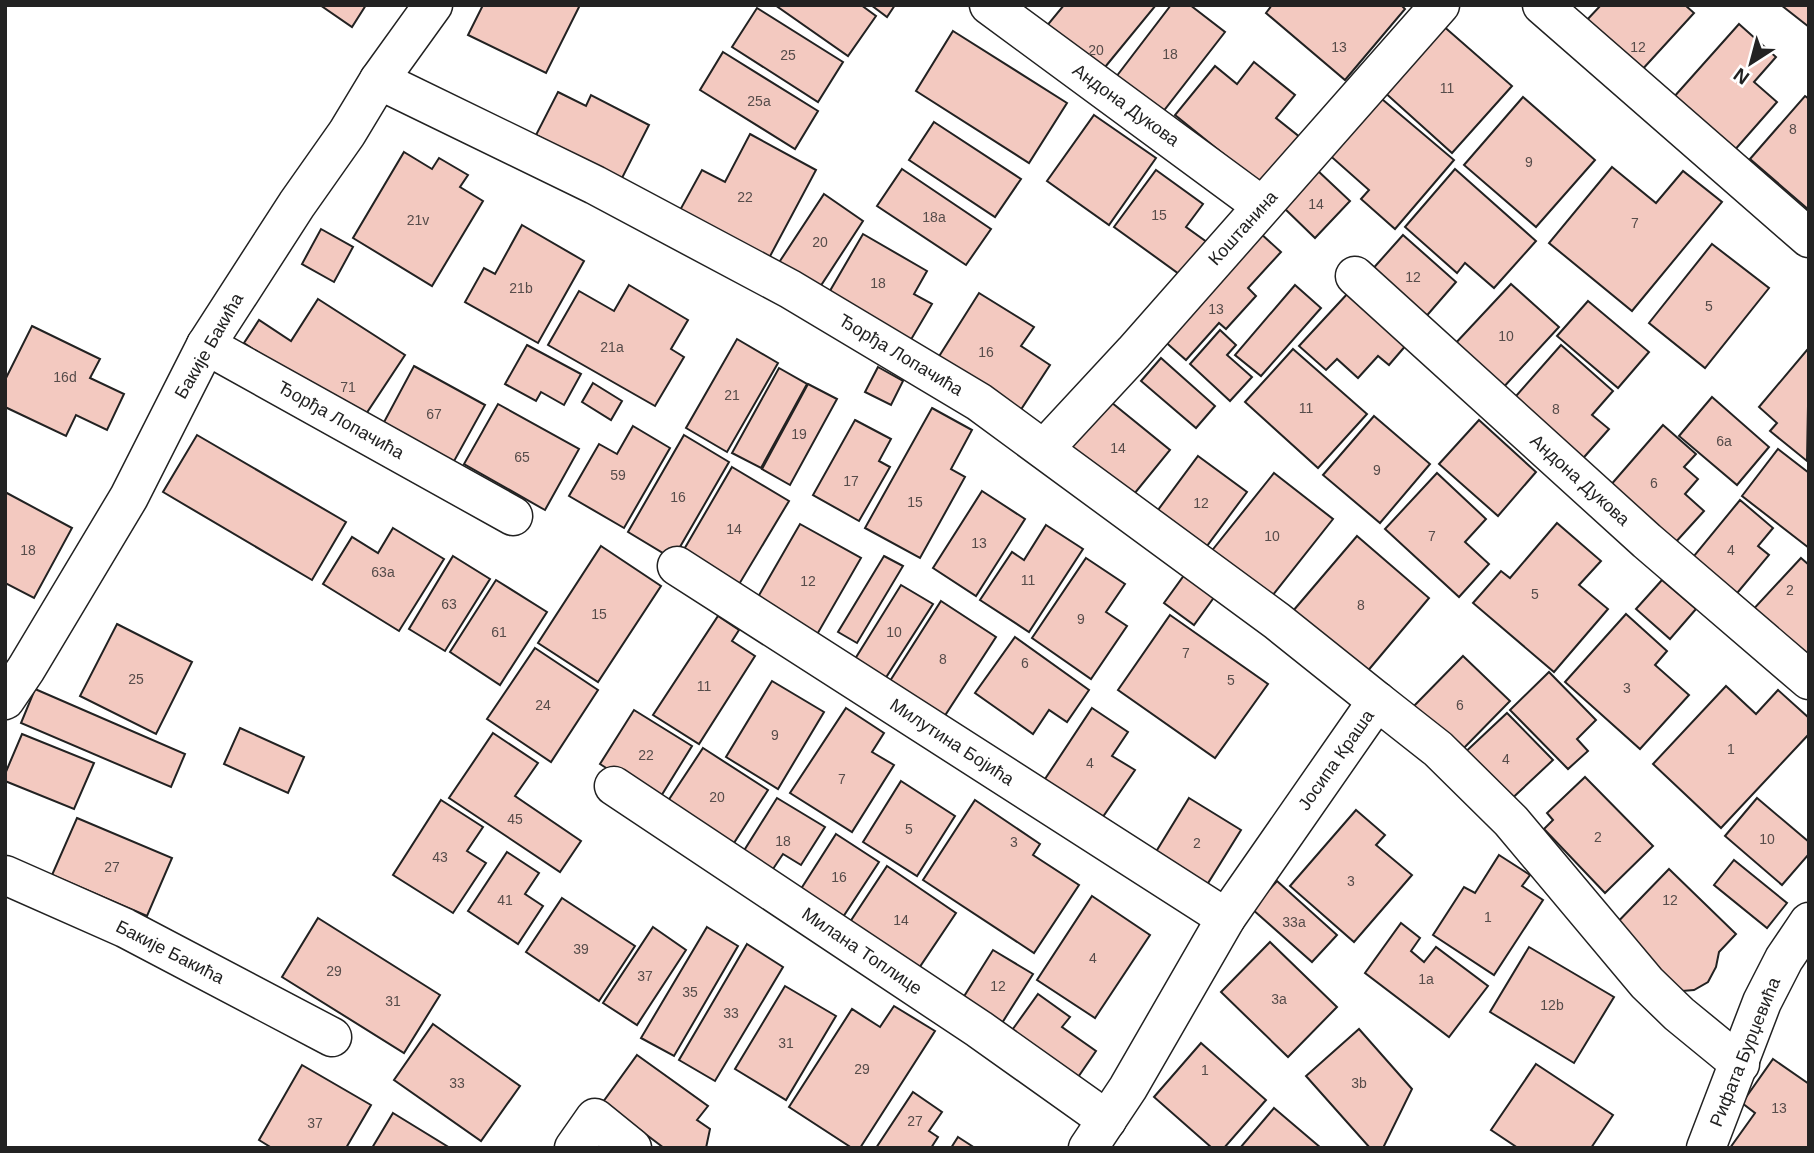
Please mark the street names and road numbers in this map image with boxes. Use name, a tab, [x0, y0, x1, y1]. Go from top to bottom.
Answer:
street label: Андона Дукова	[1069, 60, 1184, 151]
street label: Коштанина	[1204, 186, 1282, 269]
street label: Бакије Бакића	[171, 289, 248, 402]
street label: Ђорђа Лопачића	[835, 310, 968, 400]
street label: Ђорђа Лопачића	[274, 377, 408, 463]
street label: Андона Дукова	[1526, 430, 1634, 530]
street label: Милутина Бојића	[886, 694, 1019, 790]
street label: Јосипа Краша	[1294, 705, 1379, 814]
street label: Милана Топлице	[798, 903, 926, 999]
street label: Бакије Бакића	[113, 916, 228, 988]
street label: Рифата Бурџевића	[1706, 973, 1784, 1130]

